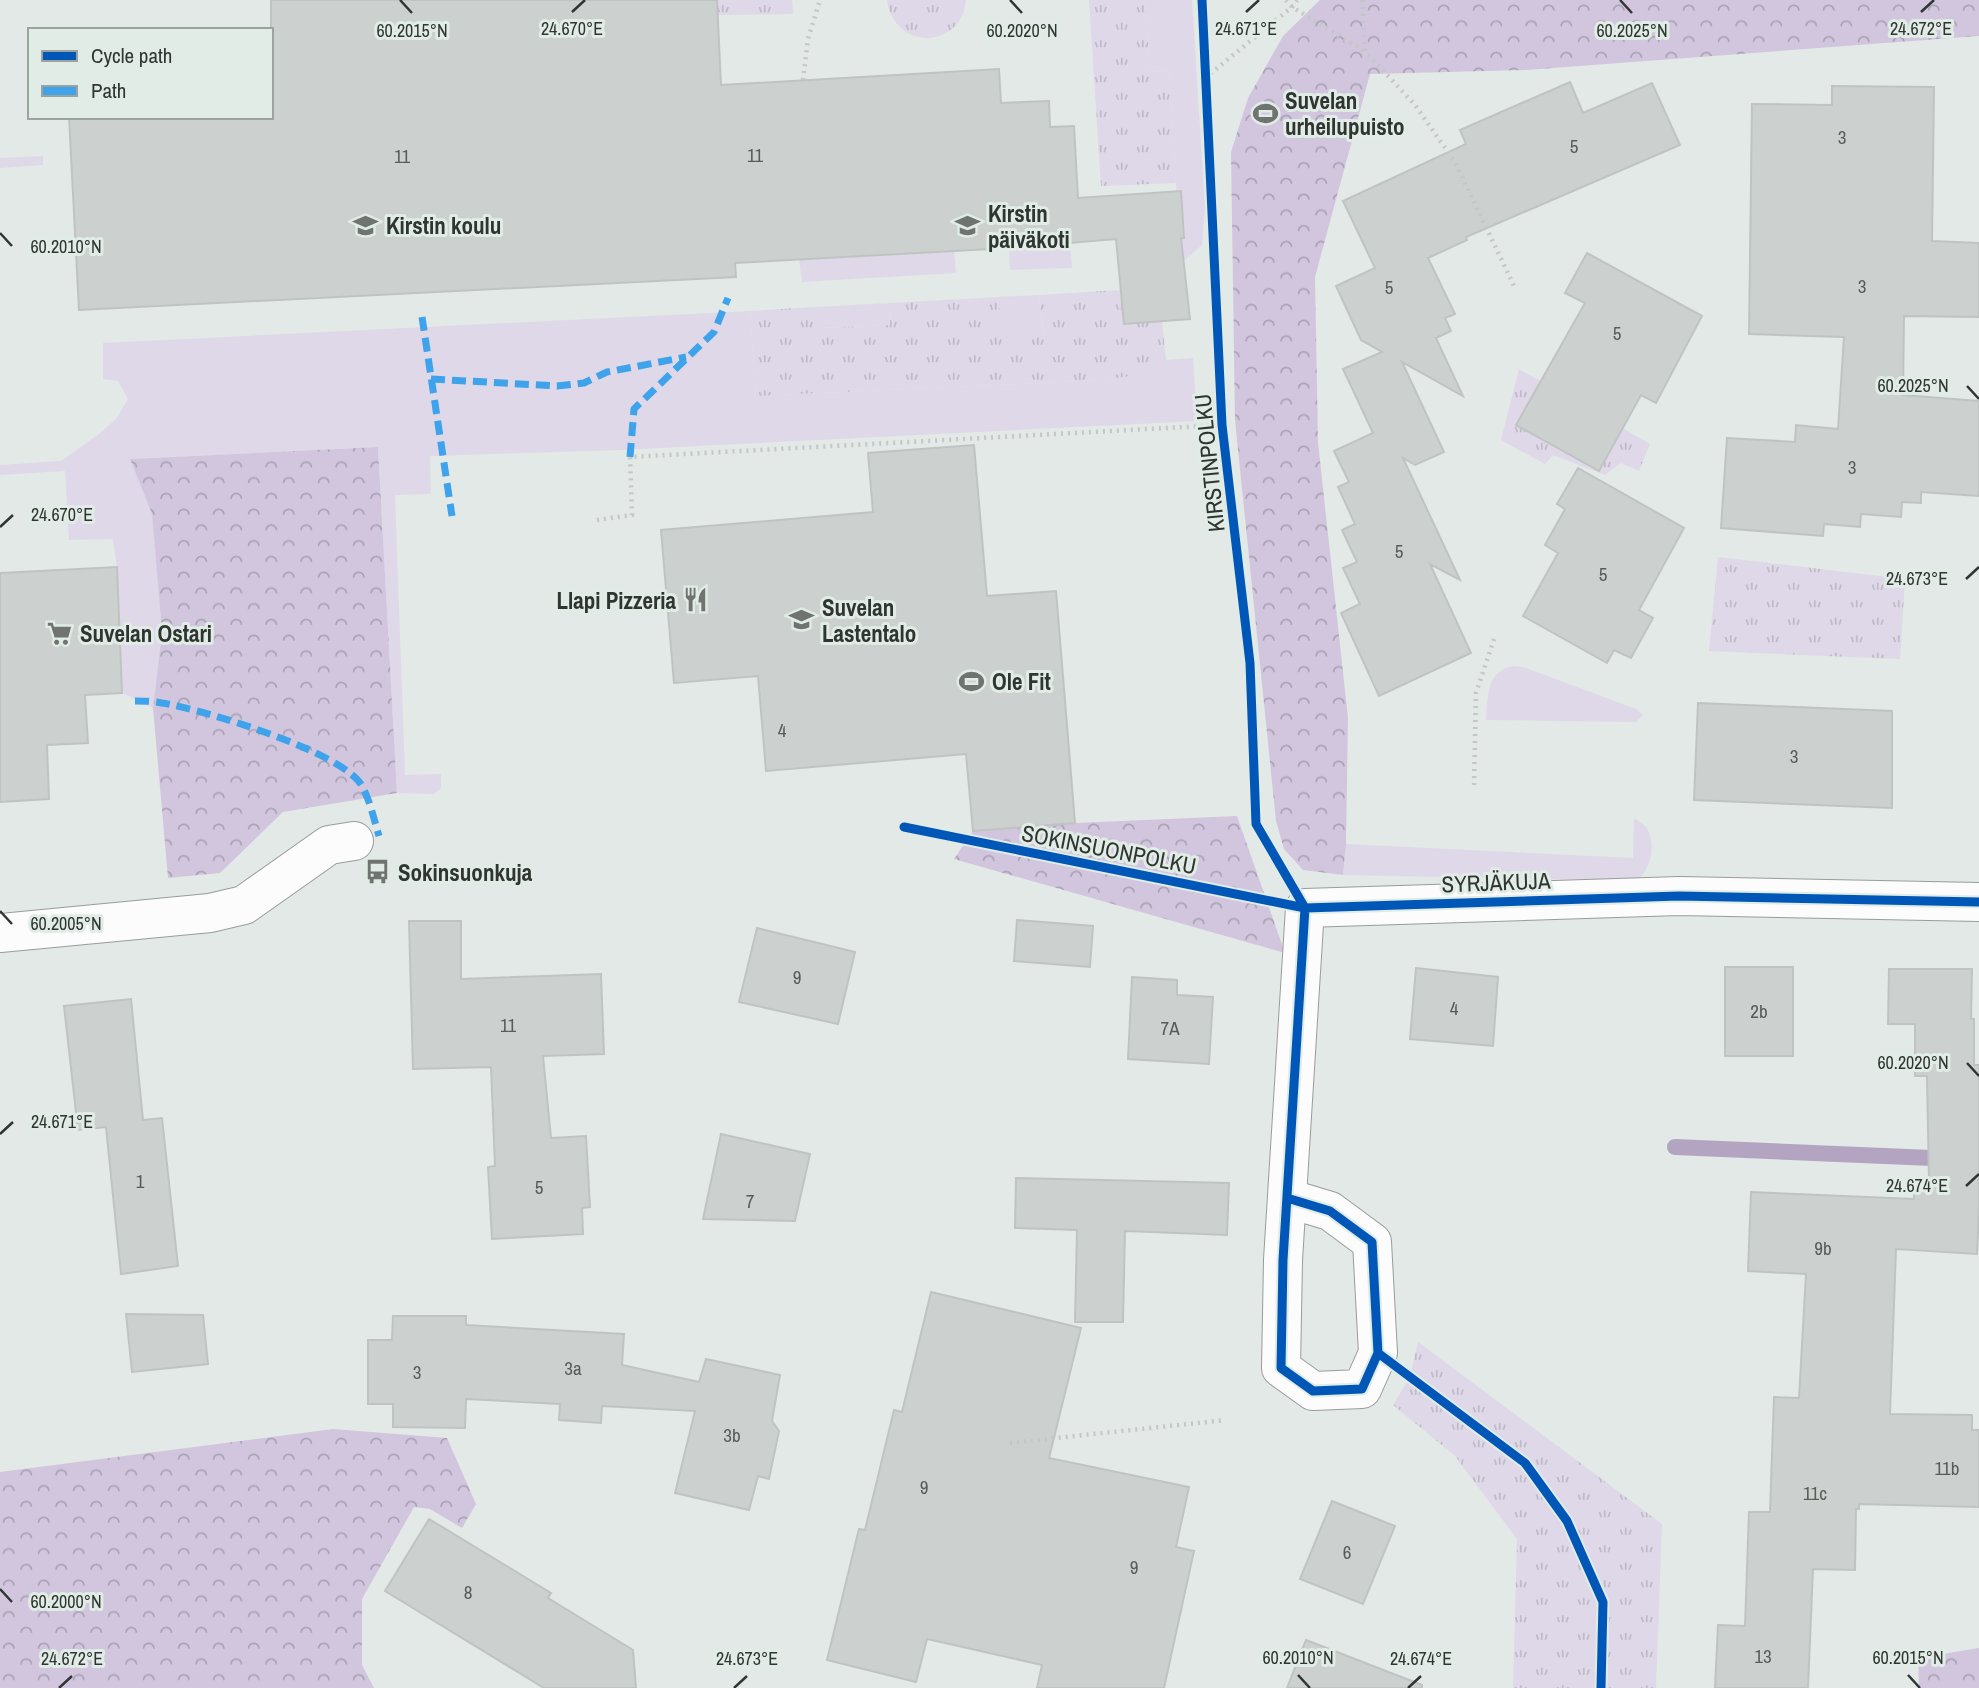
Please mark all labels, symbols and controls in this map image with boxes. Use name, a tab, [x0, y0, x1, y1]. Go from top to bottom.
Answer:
text: 24.670°E	[541, 16, 603, 41]
text: 24.671°E	[1215, 16, 1277, 41]
text: 24.672°E	[1890, 16, 1952, 41]
text: 60.2015°N	[376, 18, 448, 43]
text: 60.2020°N	[986, 18, 1058, 43]
text: 60.2025°N	[1596, 18, 1668, 43]
legend	[28, 28, 273, 119]
text: Cycle path	[91, 41, 172, 70]
text: Path	[91, 76, 126, 105]
place label: Suvelan urheilupuisto	[1285, 85, 1404, 142]
sports icon: Suvelan urheilupuisto	[1251, 99, 1279, 127]
house number: 3	[1838, 124, 1846, 150]
house number: 5	[1570, 133, 1579, 159]
house number: 11	[747, 142, 763, 168]
house number: 11	[394, 143, 410, 169]
place label: Kirstin päiväkoti	[988, 198, 1070, 255]
place label: Kirstin koulu	[386, 210, 501, 241]
school or university icon: Kirstin koulu	[352, 211, 380, 239]
school or university icon: Kirstin päiväkoti	[954, 212, 982, 240]
text: 60.2010°N	[30, 234, 102, 259]
house number: 3	[1858, 273, 1866, 299]
house number: 5	[1385, 274, 1394, 300]
house number: 5	[1613, 320, 1622, 346]
text: 60.2025°N	[1877, 373, 1949, 398]
street label: KIRSTINPOLKU	[1186, 393, 1232, 533]
house number: 3	[1848, 454, 1856, 480]
text: 24.670°E	[31, 502, 93, 527]
house number: 5	[1395, 538, 1404, 564]
house number: 5	[1599, 561, 1608, 587]
text: 24.673°E	[1886, 566, 1948, 591]
place label: Llapi Pizzeria	[556, 585, 677, 616]
restaurant icon: Llapi Pizzeria	[682, 586, 710, 614]
place label: Suvelan Lastentalo	[822, 592, 916, 649]
school or university icon: Suvelan Lastentalo	[788, 606, 816, 634]
place label: Suvelan Ostari	[80, 618, 212, 649]
supermarket icon: Suvelan Ostari	[46, 619, 74, 647]
place label: Ole Fit	[992, 666, 1051, 697]
sports icon: Ole Fit	[958, 667, 986, 695]
house number: 4	[778, 717, 787, 743]
house number: 3	[1790, 743, 1798, 769]
street label: SOKINSUONPOLKU	[1019, 817, 1199, 881]
place label: Sokinsuonkuja	[398, 857, 533, 888]
bus stop icon: Sokinsuonkuja	[364, 858, 392, 886]
street label: SYRJÄKUJA	[1441, 865, 1551, 899]
text: 60.2005°N	[30, 911, 102, 936]
house number: 9	[793, 964, 801, 990]
house number: 4	[1450, 995, 1459, 1021]
house number: 2b	[1750, 998, 1768, 1024]
house number: 11	[500, 1012, 516, 1038]
house number: 7A	[1160, 1015, 1180, 1041]
text: 60.2020°N	[1877, 1050, 1949, 1075]
text: 24.671°E	[31, 1109, 93, 1134]
house number: 1	[136, 1168, 145, 1194]
text: 24.674°E	[1886, 1173, 1948, 1198]
house number: 5	[535, 1174, 544, 1200]
house number: 7	[746, 1188, 755, 1214]
house number: 9b	[1814, 1235, 1832, 1261]
house number: 3a	[564, 1355, 582, 1381]
house number: 3	[413, 1359, 421, 1385]
house number: 3b	[723, 1422, 741, 1448]
house number: 11b	[1935, 1455, 1959, 1481]
house number: 9	[920, 1474, 928, 1500]
house number: 11c	[1803, 1480, 1827, 1506]
house number: 6	[1343, 1539, 1351, 1565]
house number: 9	[1130, 1554, 1138, 1580]
house number: 8	[464, 1579, 472, 1605]
text: 60.2000°N	[30, 1589, 102, 1614]
house number: 13	[1754, 1643, 1772, 1669]
text: 60.2010°N	[1262, 1645, 1334, 1670]
text: 60.2015°N	[1872, 1645, 1944, 1670]
text: 24.672°E	[41, 1646, 103, 1671]
text: 24.673°E	[716, 1646, 778, 1671]
text: 24.674°E	[1390, 1646, 1452, 1671]

